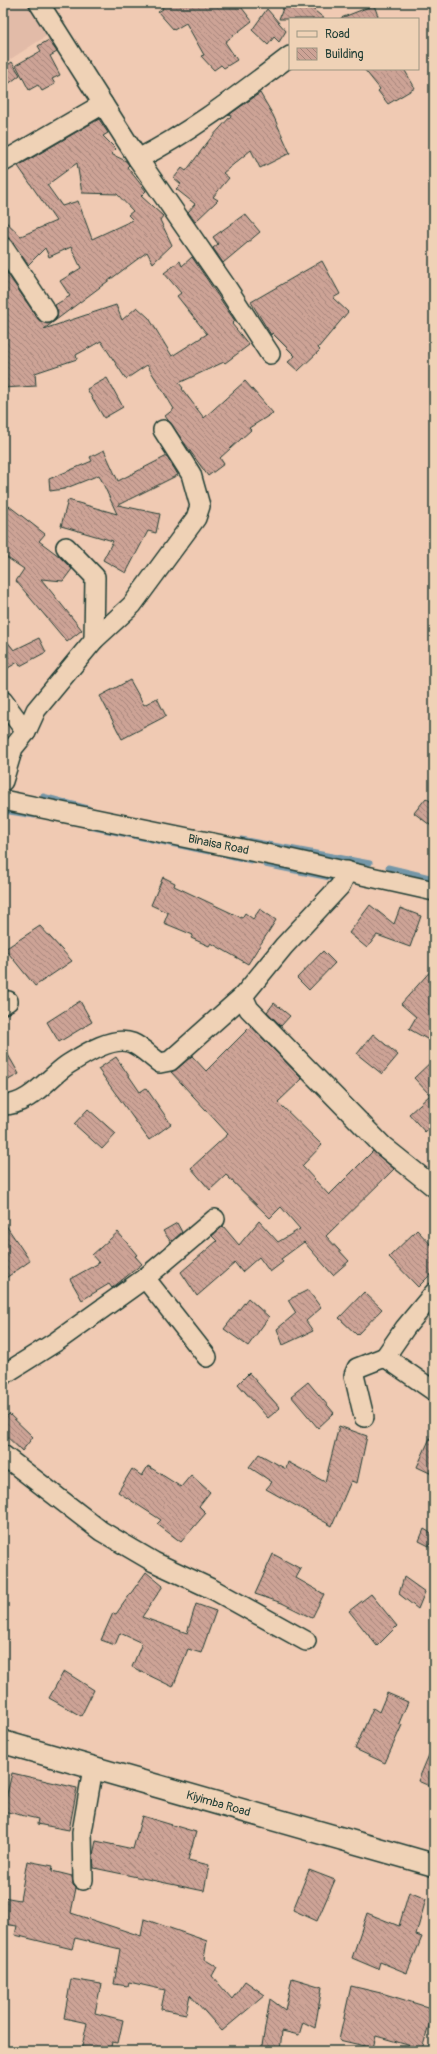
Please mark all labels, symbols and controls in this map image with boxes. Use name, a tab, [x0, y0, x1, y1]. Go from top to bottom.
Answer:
legend	[289, 18, 419, 70]
text: Road	[325, 27, 350, 42]
text: Building	[325, 47, 364, 62]
street label: Binaisa Road	[187, 831, 250, 858]
street label: Kiyimba Road	[184, 1788, 252, 1820]

